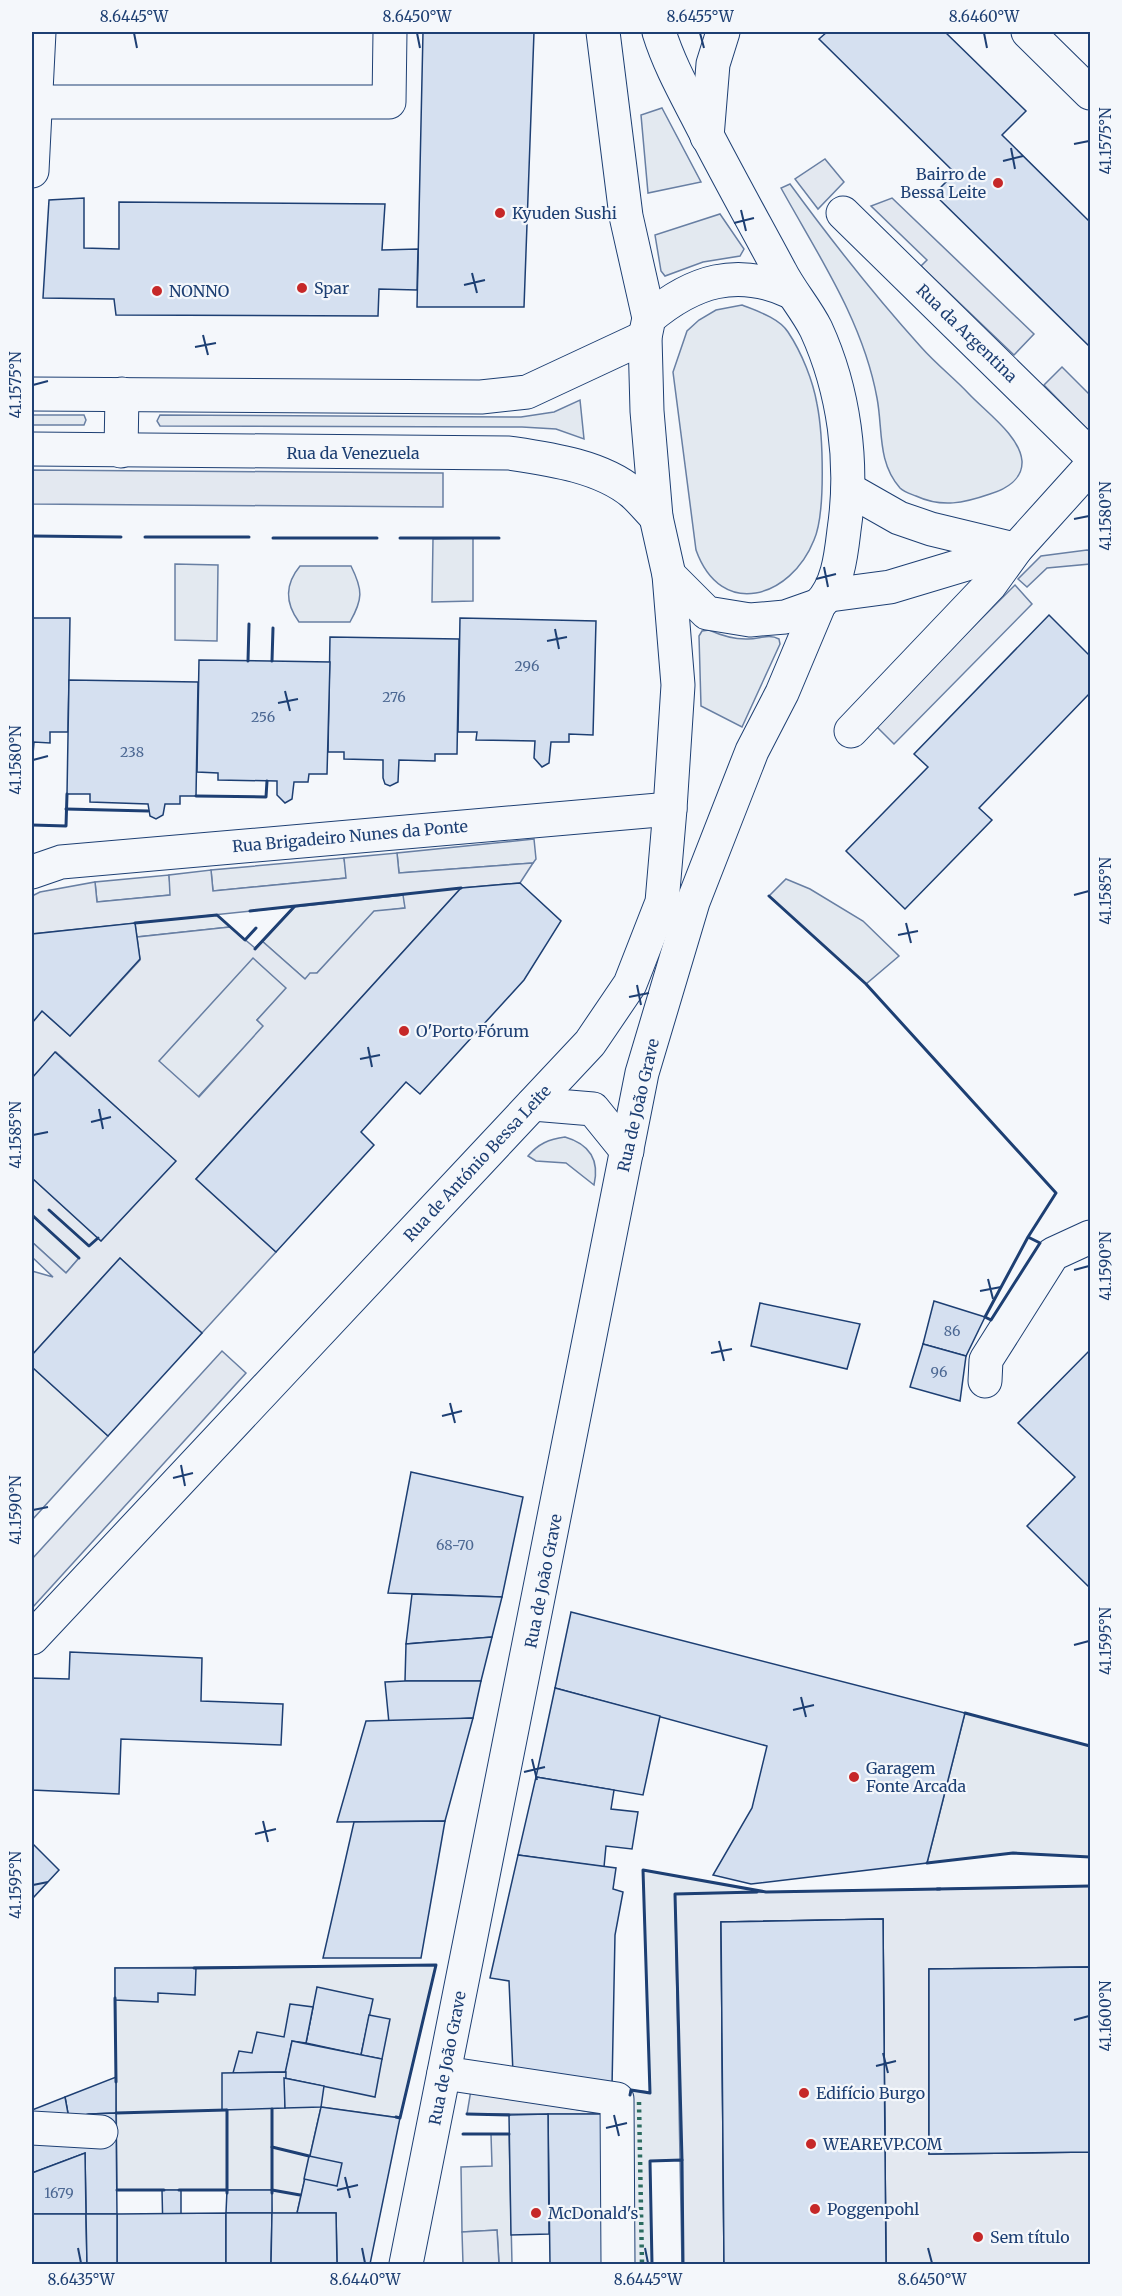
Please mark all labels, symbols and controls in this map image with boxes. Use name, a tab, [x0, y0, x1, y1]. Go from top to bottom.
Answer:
text: 8.6445°W	[100, 7, 169, 26]
text: 8.6450°W	[383, 7, 453, 26]
text: 8.6455°W	[666, 7, 735, 26]
text: 8.6460°W	[949, 7, 1020, 26]
text: 41.1575°N	[1096, 107, 1115, 175]
place label: Bairro de Bessa Leite	[900, 164, 986, 202]
marker: Bairro de Bessa Leite	[991, 176, 1005, 190]
place label: Kyuden Sushi	[512, 203, 617, 223]
marker: Kyuden Sushi	[493, 206, 507, 220]
place label: Spar	[314, 278, 349, 298]
street label: Rua da Argentina	[912, 280, 1022, 387]
place label: NONNO	[169, 281, 230, 301]
marker: Spar	[295, 281, 309, 295]
marker: NONNO	[150, 284, 164, 298]
text: 41.1575°N	[6, 351, 25, 419]
street label: Rua da Venezuela	[286, 443, 420, 463]
text: 41.1580°N	[1096, 481, 1115, 551]
house number: 296	[515, 657, 539, 675]
house number: 276	[382, 688, 406, 706]
house number: 256	[251, 708, 275, 726]
text: 41.1580°N	[6, 725, 25, 795]
house number: 238	[120, 743, 144, 761]
street label: Rua Brigadeiro Nunes da Ponte	[231, 816, 469, 856]
text: 41.1585°N	[1096, 857, 1115, 925]
place label: O'Porto Fórum	[416, 1021, 529, 1041]
marker: O'Porto Fórum	[397, 1024, 411, 1038]
street label: Rua de João Grave	[613, 1036, 663, 1174]
street label: Rua de António Bessa Leite	[399, 1081, 555, 1245]
text: 41.1585°N	[6, 1101, 25, 1169]
text: 41.1590°N	[1096, 1231, 1115, 1301]
house number: 86	[944, 1322, 960, 1340]
house number: 96	[931, 1363, 947, 1381]
text: 41.1590°N	[6, 1475, 25, 1545]
street label: Rua de João Grave	[520, 1512, 566, 1650]
house number: 68-70	[436, 1536, 474, 1554]
text: 41.1595°N	[1096, 1607, 1115, 1675]
place label: Garagem Fonte Arcada	[866, 1758, 967, 1796]
marker: Garagem Fonte Arcada	[847, 1770, 861, 1784]
text: 41.1595°N	[6, 1851, 25, 1919]
text: 41.1600°N	[1096, 1980, 1115, 2051]
street label: Rua de João Grave	[424, 1989, 470, 2127]
place label: Edifício Burgo	[816, 2083, 925, 2103]
marker: Edifício Burgo	[797, 2086, 811, 2100]
place label: WEAREVP.COM	[822, 2134, 943, 2154]
marker: WEAREVP.COM	[804, 2137, 818, 2151]
house number: 1679	[44, 2184, 74, 2202]
place label: Poggenpohl	[827, 2199, 919, 2219]
marker: Poggenpohl	[808, 2202, 822, 2216]
place label: McDonald's	[548, 2203, 638, 2223]
marker: McDonald's	[529, 2206, 543, 2220]
place label: Sem título	[990, 2227, 1070, 2247]
marker: Sem título	[971, 2230, 985, 2244]
text: 8.6435°W	[48, 2270, 116, 2289]
text: 8.6440°W	[330, 2270, 401, 2289]
text: 8.6445°W	[614, 2270, 683, 2289]
text: 8.6450°W	[898, 2270, 968, 2289]

